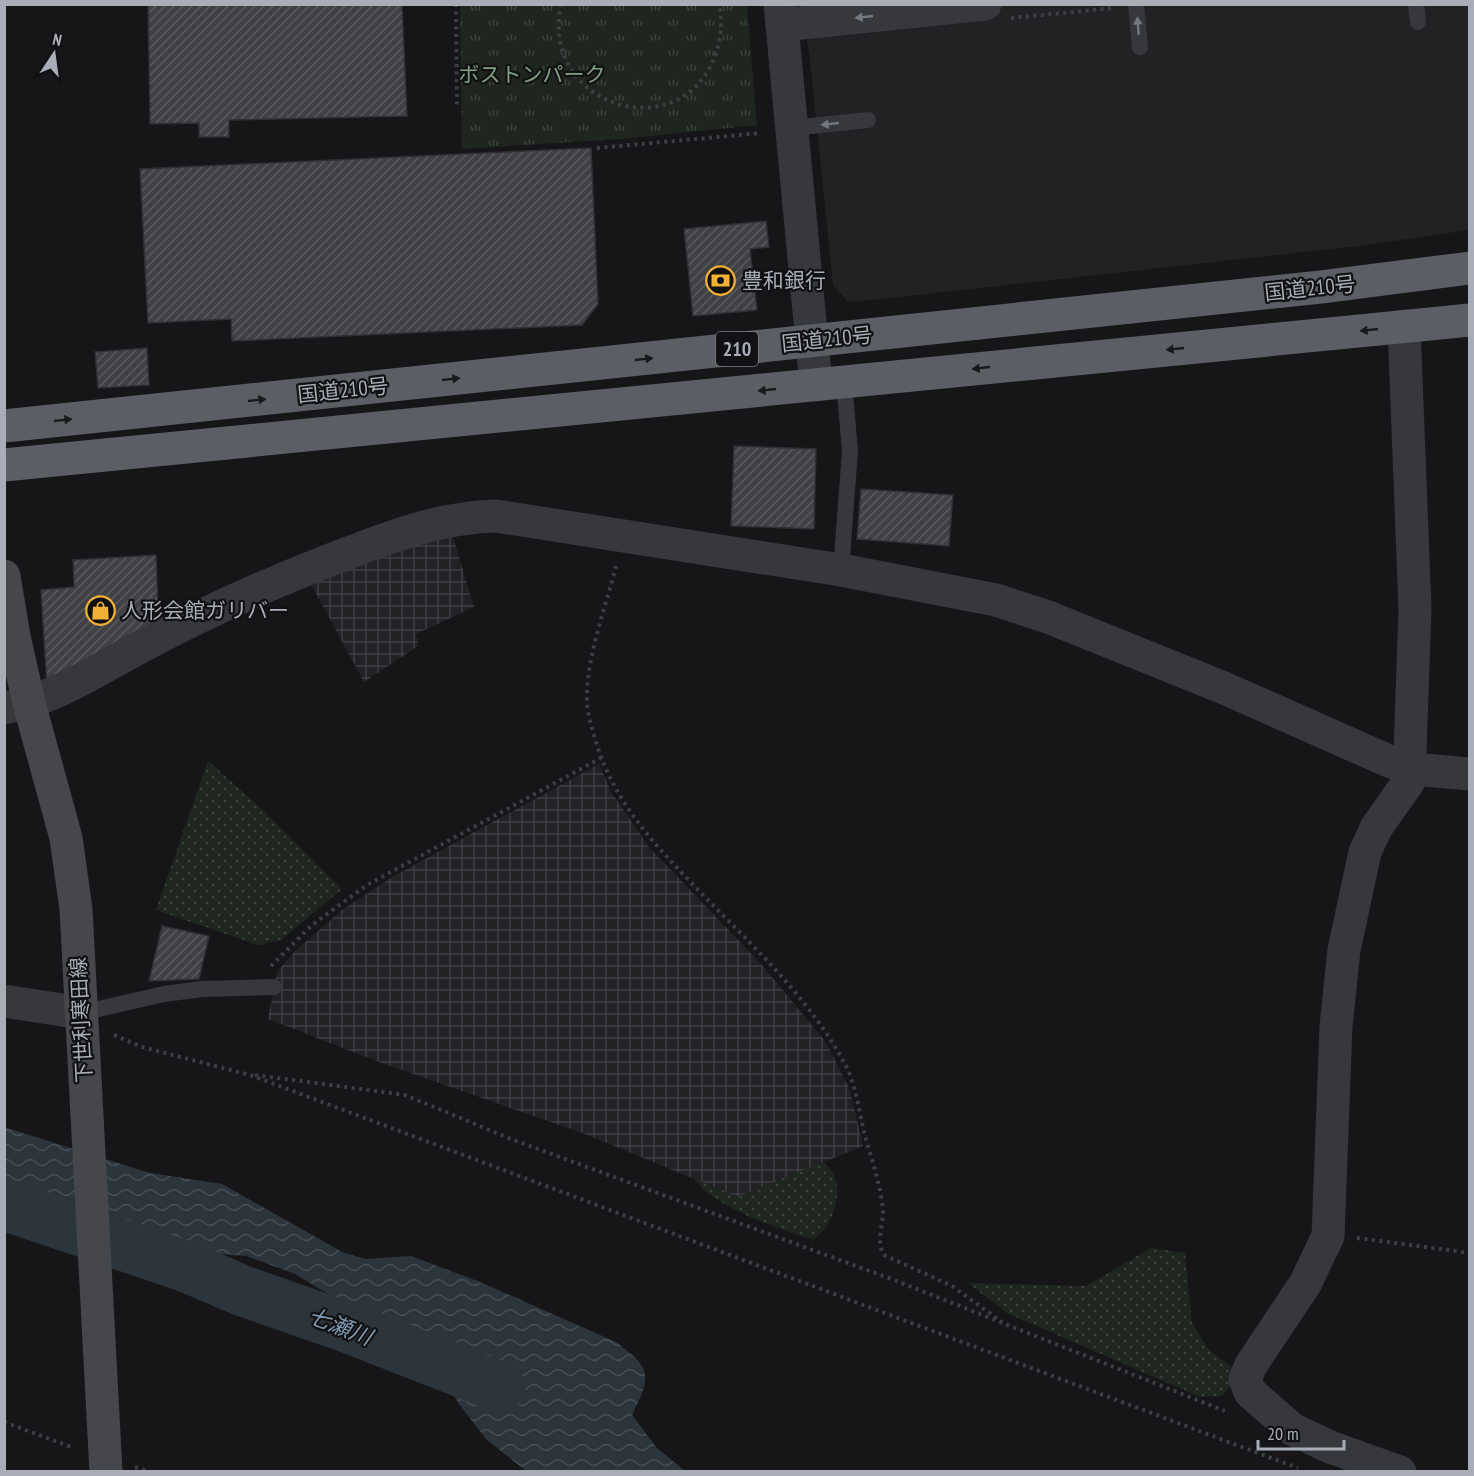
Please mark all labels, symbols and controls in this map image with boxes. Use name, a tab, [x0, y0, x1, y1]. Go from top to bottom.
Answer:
one-way arrow	[854, 12, 873, 22]
one-way arrow	[1133, 16, 1143, 35]
north arrow	[24, 24, 84, 84]
text: N	[51, 29, 64, 50]
park label: ボストンパーク	[459, 61, 606, 88]
one-way arrow	[820, 119, 839, 129]
bank icon: 豊和銀行	[705, 264, 737, 296]
place label: 豊和銀行	[742, 267, 826, 294]
street label: 国道210号	[1263, 270, 1357, 306]
street label: 国道210号	[780, 321, 874, 357]
one-way arrow	[1360, 325, 1379, 335]
road number: 210	[716, 332, 758, 366]
one-way arrow	[1166, 344, 1185, 354]
one-way arrow	[635, 354, 654, 363]
one-way arrow	[972, 363, 991, 373]
street label: 国道210号	[296, 372, 390, 408]
one-way arrow	[441, 374, 460, 384]
one-way arrow	[757, 385, 776, 395]
one-way arrow	[247, 395, 266, 404]
one-way arrow	[53, 415, 72, 425]
shop icon: 人形会館ガリバー	[84, 594, 116, 626]
place label: 人形会館ガリバー	[121, 597, 289, 624]
street label: 下世利寒田線	[64, 956, 98, 1084]
water label: 七瀬川	[304, 1301, 378, 1352]
scale bar	[1258, 1413, 1344, 1451]
text: 20 m	[1267, 1422, 1299, 1445]

